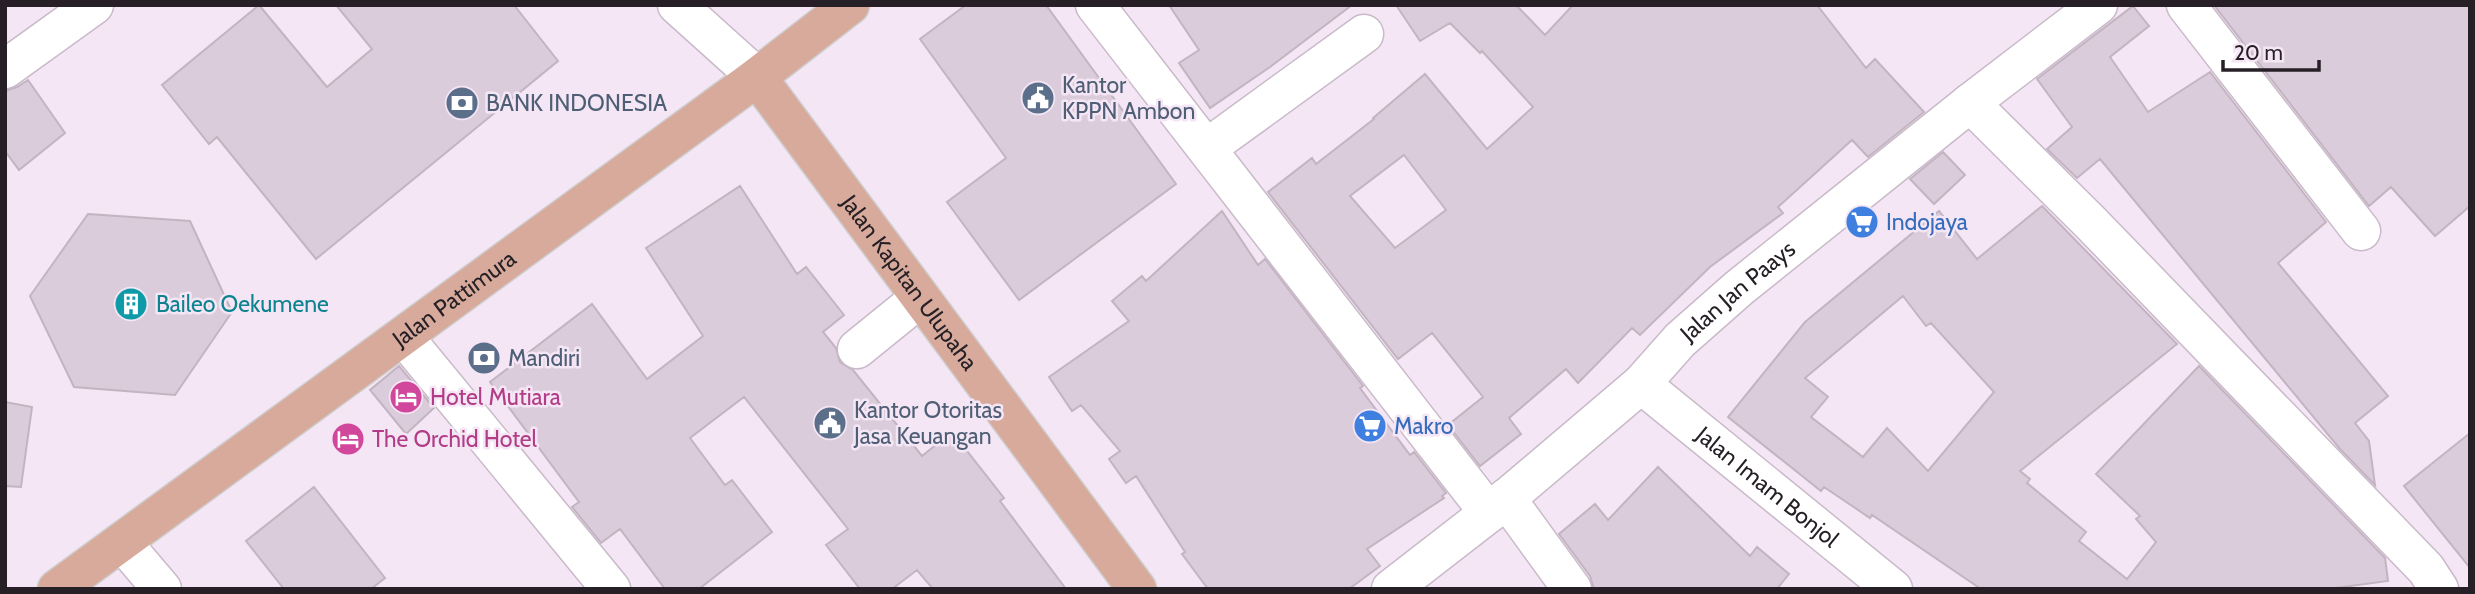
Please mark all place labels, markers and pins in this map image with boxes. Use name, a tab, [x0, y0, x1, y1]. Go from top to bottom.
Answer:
place label: Kantor KPPN Ambon	[1062, 71, 1195, 125]
public building icon: Kantor KPPN Ambon	[1019, 79, 1057, 117]
bank icon: BANK INDONESIA	[443, 84, 481, 122]
place label: BANK INDONESIA	[486, 89, 667, 117]
supermarket icon: Indojaya	[1843, 203, 1881, 241]
place label: Indojaya	[1886, 208, 1968, 236]
building icon: Baileo Oekumene	[112, 285, 150, 323]
place label: Baileo Oekumene	[156, 290, 329, 318]
bank icon: Mandiri	[465, 339, 503, 377]
place label: Mandiri	[508, 344, 580, 372]
hotel icon: Hotel Mutiara	[387, 378, 425, 416]
place label: Hotel Mutiara	[430, 383, 561, 411]
place label: Kantor Otoritas Jasa Keuangan	[853, 396, 1002, 450]
public building icon: Kantor Otoritas Jasa Keuangan	[811, 404, 849, 442]
supermarket icon: Makro	[1351, 407, 1389, 445]
place label: Makro	[1394, 412, 1454, 440]
hotel icon: The Orchid Hotel	[329, 420, 367, 458]
place label: The Orchid Hotel	[372, 425, 538, 453]

